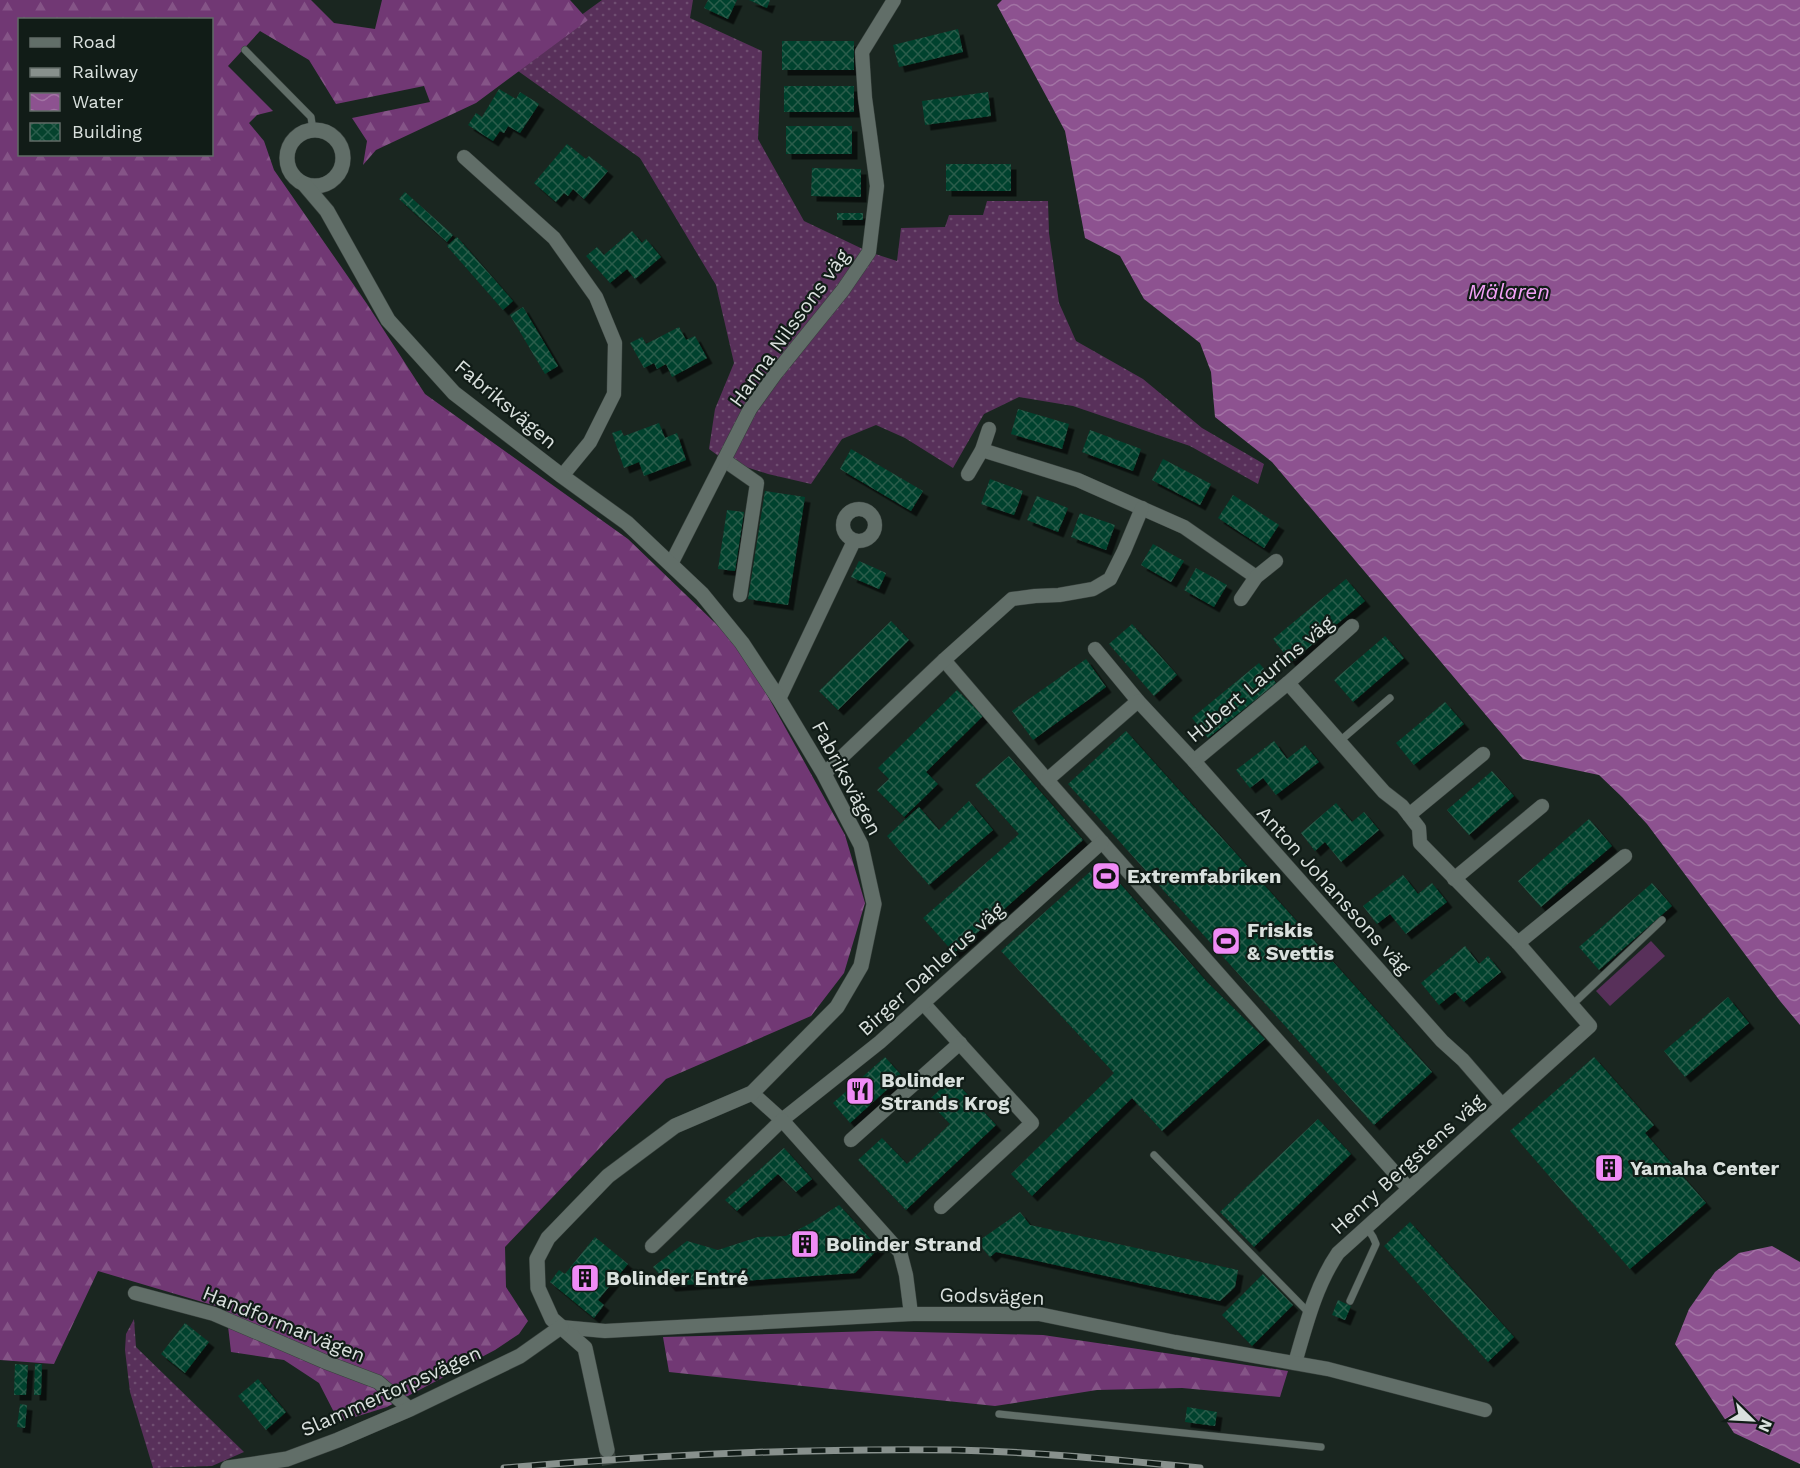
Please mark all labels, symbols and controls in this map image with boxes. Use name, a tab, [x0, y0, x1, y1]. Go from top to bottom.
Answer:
legend	[18, 18, 213, 156]
text: Road	[72, 31, 116, 52]
text: Railway	[72, 61, 139, 82]
text: Water	[72, 91, 124, 112]
text: Building	[72, 121, 142, 142]
street label: Hanna Nilssons väg	[724, 244, 854, 411]
water label: Mälaren	[1468, 279, 1550, 304]
street label: Fabriksvägen	[450, 354, 562, 454]
street label: Hubert Laurins väg	[1182, 610, 1339, 747]
street label: Fabriksvägen	[807, 717, 887, 839]
street label: Anton Johanssons väg	[1252, 801, 1416, 979]
sports icon: Extremfabriken	[1090, 860, 1122, 892]
place label: Extremfabriken	[1127, 864, 1281, 888]
street label: Birger Dahlerus väg	[853, 897, 1009, 1041]
place label: Friskis & Svettis	[1247, 918, 1335, 965]
sports icon: Friskis & Svettis	[1210, 925, 1242, 957]
place label: Bolinder Strands Krog	[881, 1068, 1010, 1115]
restaurant icon: Bolinder Strands Krog	[844, 1075, 876, 1107]
street label: Henry Bergstens väg	[1325, 1089, 1489, 1239]
building icon: Yamaha Center	[1593, 1152, 1625, 1184]
place label: Yamaha Center	[1630, 1156, 1779, 1180]
building icon: Bolinder Strand	[789, 1228, 821, 1260]
place label: Bolinder Strand	[826, 1232, 981, 1256]
building icon: Bolinder Entré	[569, 1262, 601, 1294]
place label: Bolinder Entré	[606, 1266, 748, 1290]
street label: Handformarvägen	[199, 1280, 369, 1368]
street label: Godsvägen	[939, 1282, 1045, 1310]
street label: Slammertorpsvägen	[297, 1340, 485, 1442]
north arrow	[1722, 1390, 1782, 1450]
text: N	[1754, 1417, 1776, 1435]

